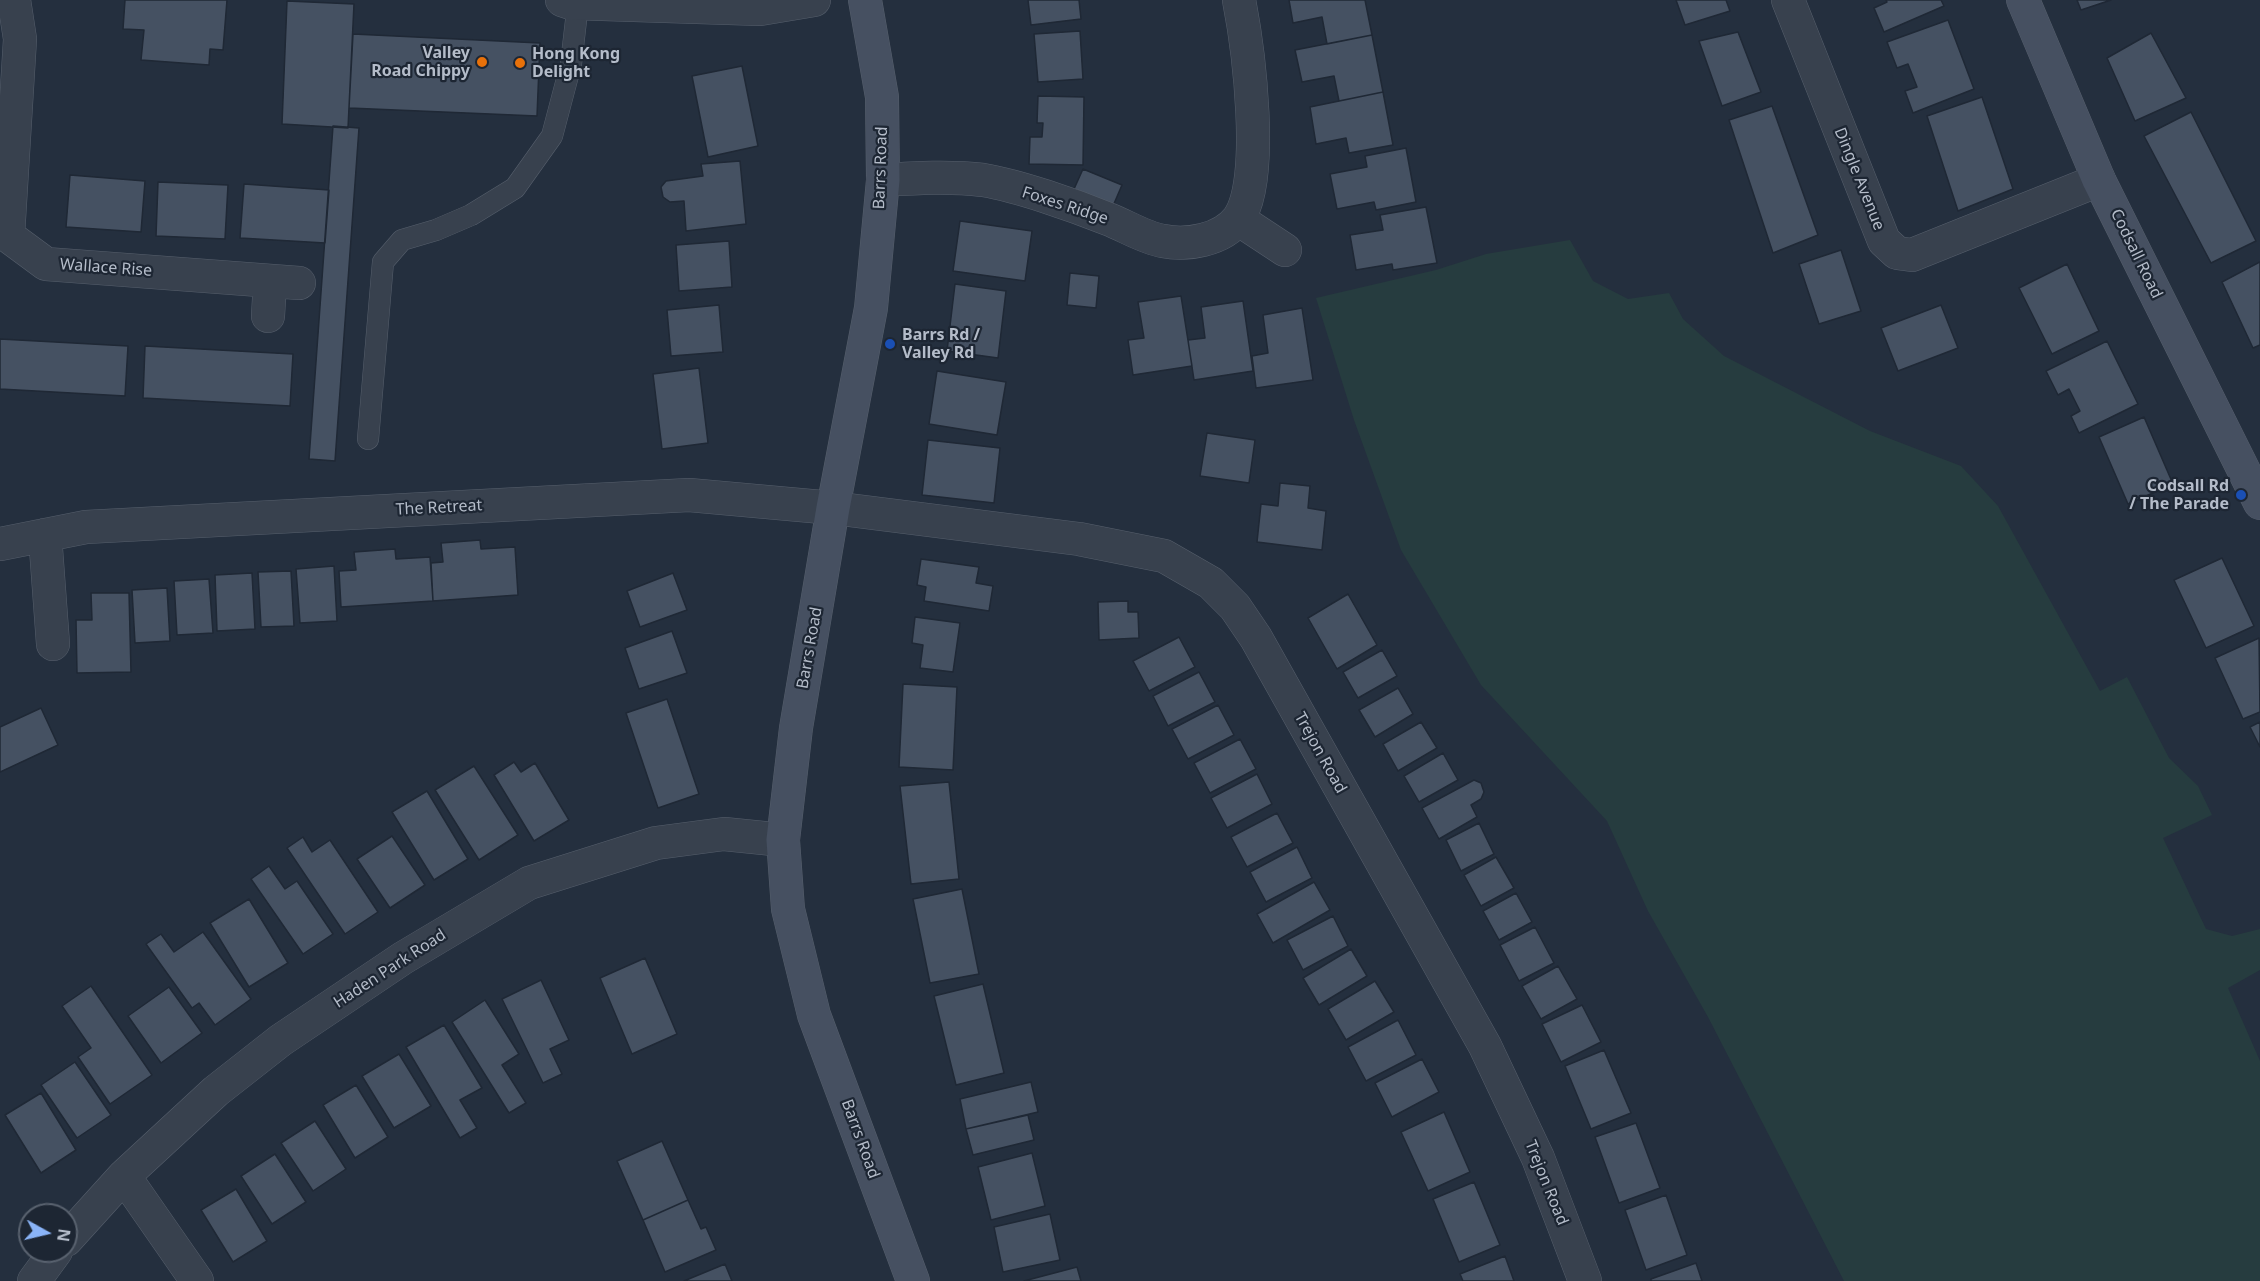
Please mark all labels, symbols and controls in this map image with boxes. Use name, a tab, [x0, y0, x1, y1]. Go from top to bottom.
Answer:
place label: Valley Road Chippy	[371, 43, 470, 81]
place label: Hong Kong Delight	[532, 44, 620, 82]
marker: Valley Road Chippy	[475, 55, 489, 69]
marker: Hong Kong Delight	[513, 56, 527, 70]
street label: Dingle Avenue	[1830, 125, 1888, 233]
street label: Barrs Road	[870, 126, 892, 210]
street label: Foxes Ridge	[1020, 183, 1110, 229]
street label: Codsall Road	[2106, 206, 2166, 302]
street label: Wallace Rise	[59, 255, 153, 281]
place label: Barrs Rd / Valley Rd	[902, 325, 980, 363]
marker: Barrs Rd / Valley Rd	[883, 337, 897, 351]
place label: Codsall Rd / The Parade	[2129, 476, 2229, 514]
marker: Codsall Rd / The Parade	[2234, 488, 2248, 502]
street label: The Retreat	[395, 496, 483, 520]
street label: Barrs Road	[793, 606, 827, 690]
street label: Trejon Road	[1290, 709, 1350, 797]
street label: Haden Park Road	[330, 926, 450, 1012]
street label: Barrs Road	[837, 1097, 883, 1181]
street label: Trejon Road	[1520, 1138, 1572, 1228]
north arrow	[18, 1203, 78, 1263]
text: N	[52, 1227, 76, 1243]

